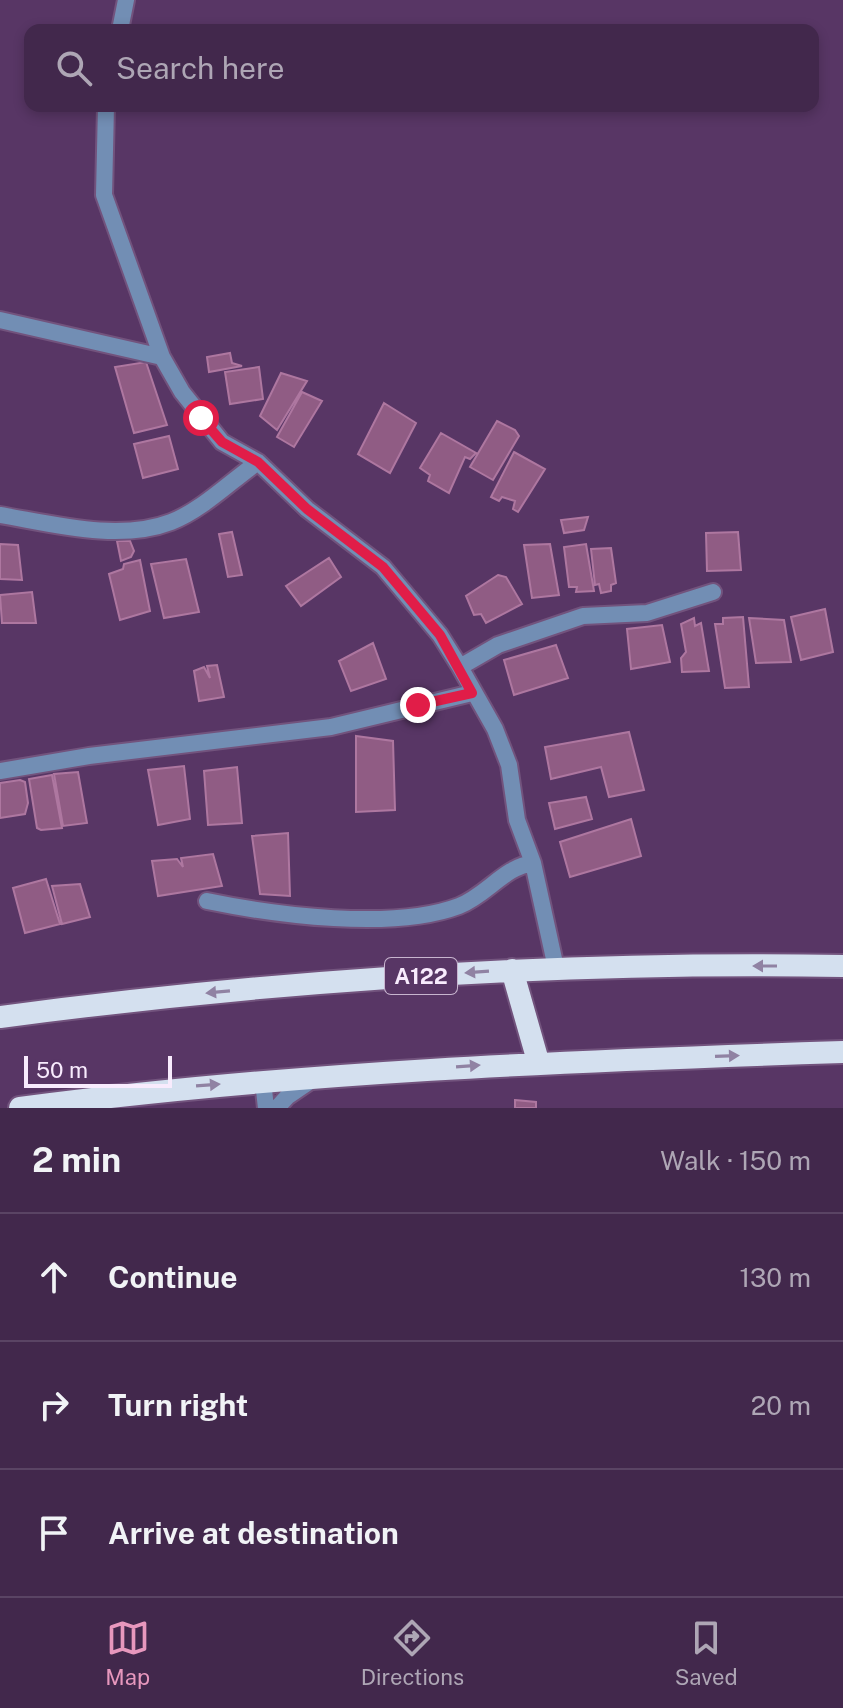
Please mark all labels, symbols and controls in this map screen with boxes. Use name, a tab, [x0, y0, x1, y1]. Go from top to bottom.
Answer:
search box	[24, 24, 819, 112]
icon: search	[52, 46, 96, 90]
text: Search here	[116, 50, 284, 86]
route start	[183, 400, 219, 436]
route end	[400, 687, 436, 723]
road number: A122	[385, 958, 457, 994]
one-way arrow	[752, 960, 777, 972]
one-way arrow	[464, 966, 489, 979]
one-way arrow	[205, 986, 230, 999]
one-way arrow	[715, 1050, 740, 1062]
scale bar	[24, 1052, 172, 1088]
text: 50 m	[36, 1057, 88, 1083]
one-way arrow	[456, 1059, 481, 1072]
one-way arrow	[196, 1078, 221, 1091]
text: 2 min	[32, 1140, 121, 1180]
text: Walk · 150 m	[660, 1145, 811, 1176]
icon: ahead	[32, 1255, 76, 1299]
text: Continue	[108, 1259, 238, 1295]
text: 130 m	[739, 1262, 811, 1293]
icon: right	[32, 1383, 76, 1427]
text: Turn right	[108, 1387, 248, 1423]
text: 20 m	[751, 1390, 811, 1421]
icon: arrive	[32, 1511, 76, 1555]
text: Arrive at destination	[108, 1515, 399, 1551]
tab: Map	[105, 1616, 150, 1690]
tab: Directions	[361, 1616, 464, 1690]
tab: Saved	[675, 1616, 738, 1690]

